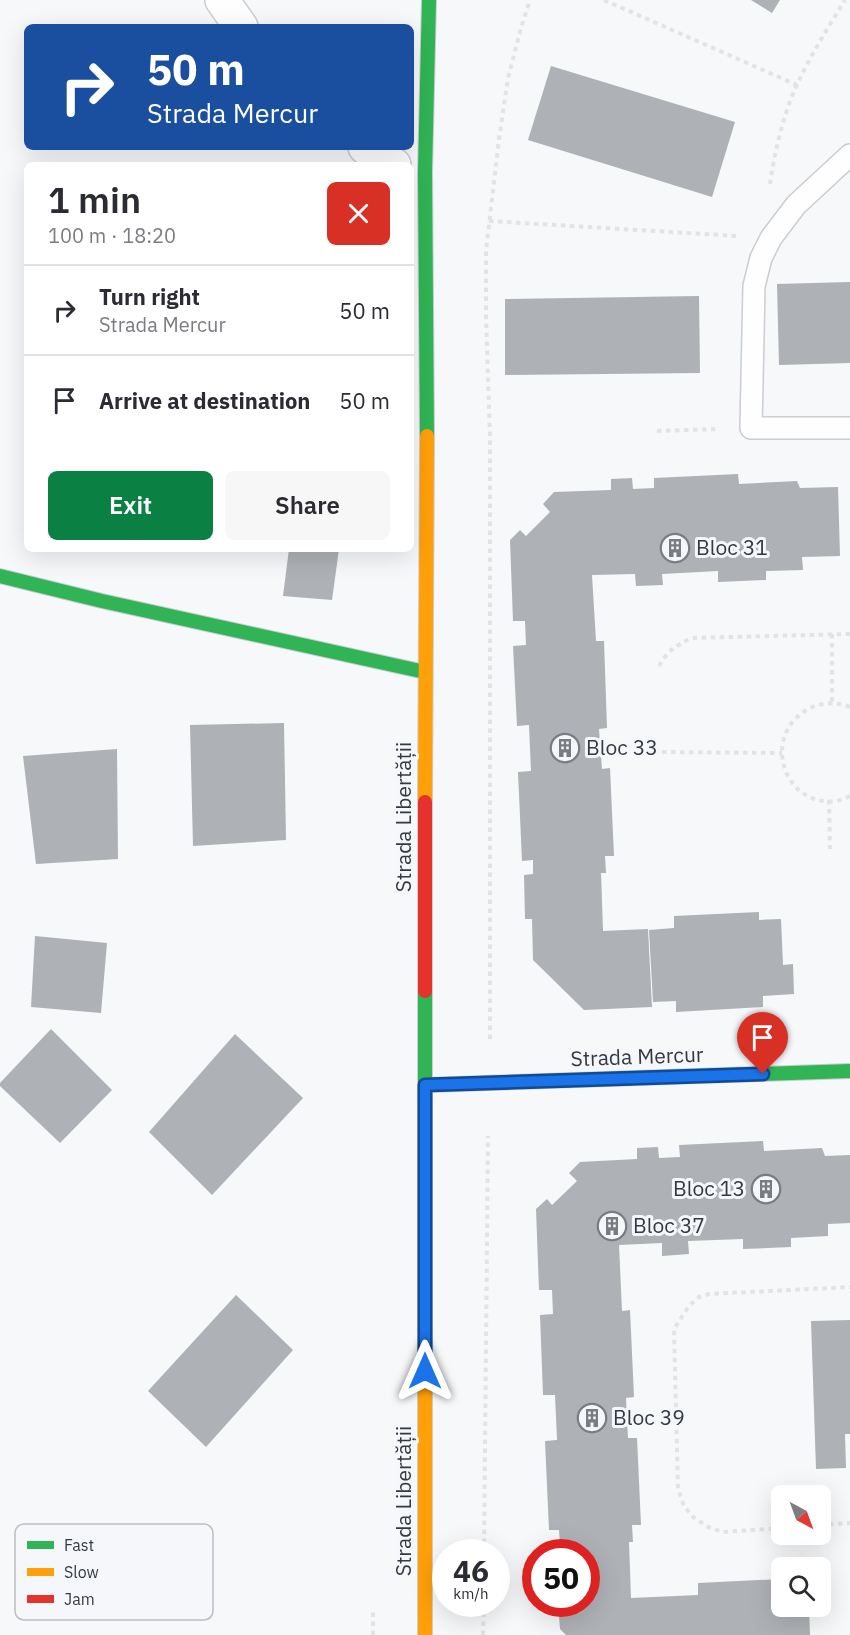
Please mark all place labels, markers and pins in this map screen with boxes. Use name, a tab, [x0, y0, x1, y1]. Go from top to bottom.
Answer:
building icon: Bloc 31	[659, 532, 691, 564]
place label: Bloc 31	[696, 533, 768, 561]
building icon: Bloc 33	[549, 732, 581, 764]
place label: Bloc 33	[586, 733, 658, 761]
pin	[737, 1012, 788, 1074]
building icon: Bloc 13	[750, 1173, 782, 1205]
place label: Bloc 13	[673, 1174, 745, 1202]
building icon: Bloc 37	[596, 1210, 628, 1242]
place label: Bloc 37	[633, 1211, 705, 1239]
building icon: Bloc 39	[576, 1402, 608, 1434]
place label: Bloc 39	[613, 1403, 685, 1431]

